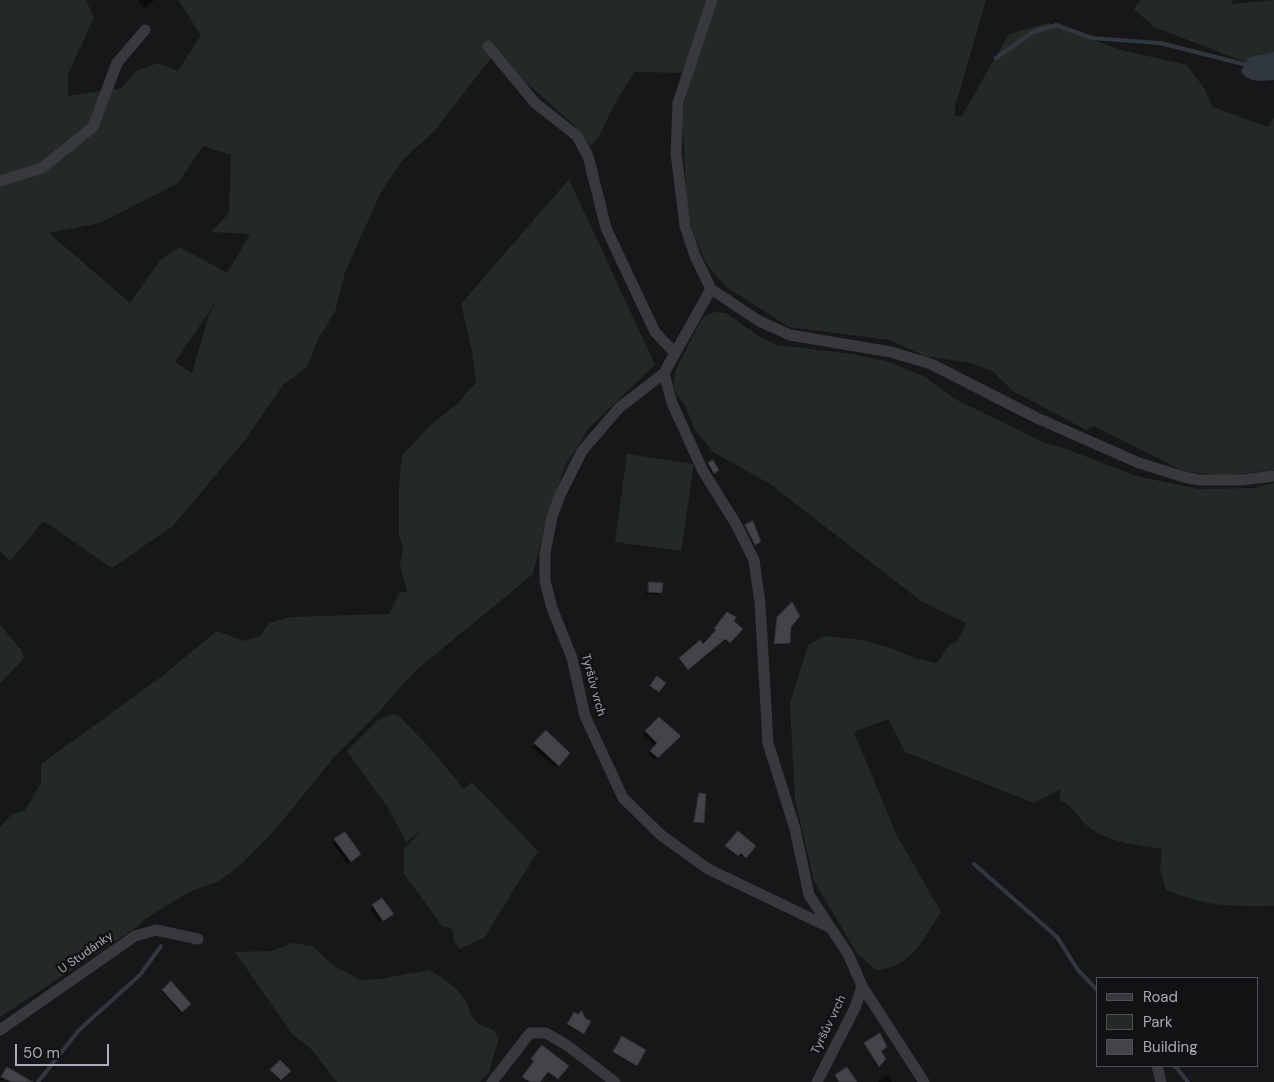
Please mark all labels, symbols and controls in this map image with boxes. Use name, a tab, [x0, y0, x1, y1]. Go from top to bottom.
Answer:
street label: Tyršův vrch	[578, 652, 608, 718]
street label: U Studánky	[56, 929, 116, 977]
legend	[1096, 977, 1259, 1067]
text: Road	[1143, 987, 1178, 1007]
street label: Tyršův vrch	[809, 993, 849, 1057]
text: Park	[1143, 1012, 1173, 1032]
scale bar	[18, 1034, 111, 1066]
text: Building	[1143, 1037, 1198, 1057]
text: 50 m	[23, 1043, 60, 1063]

